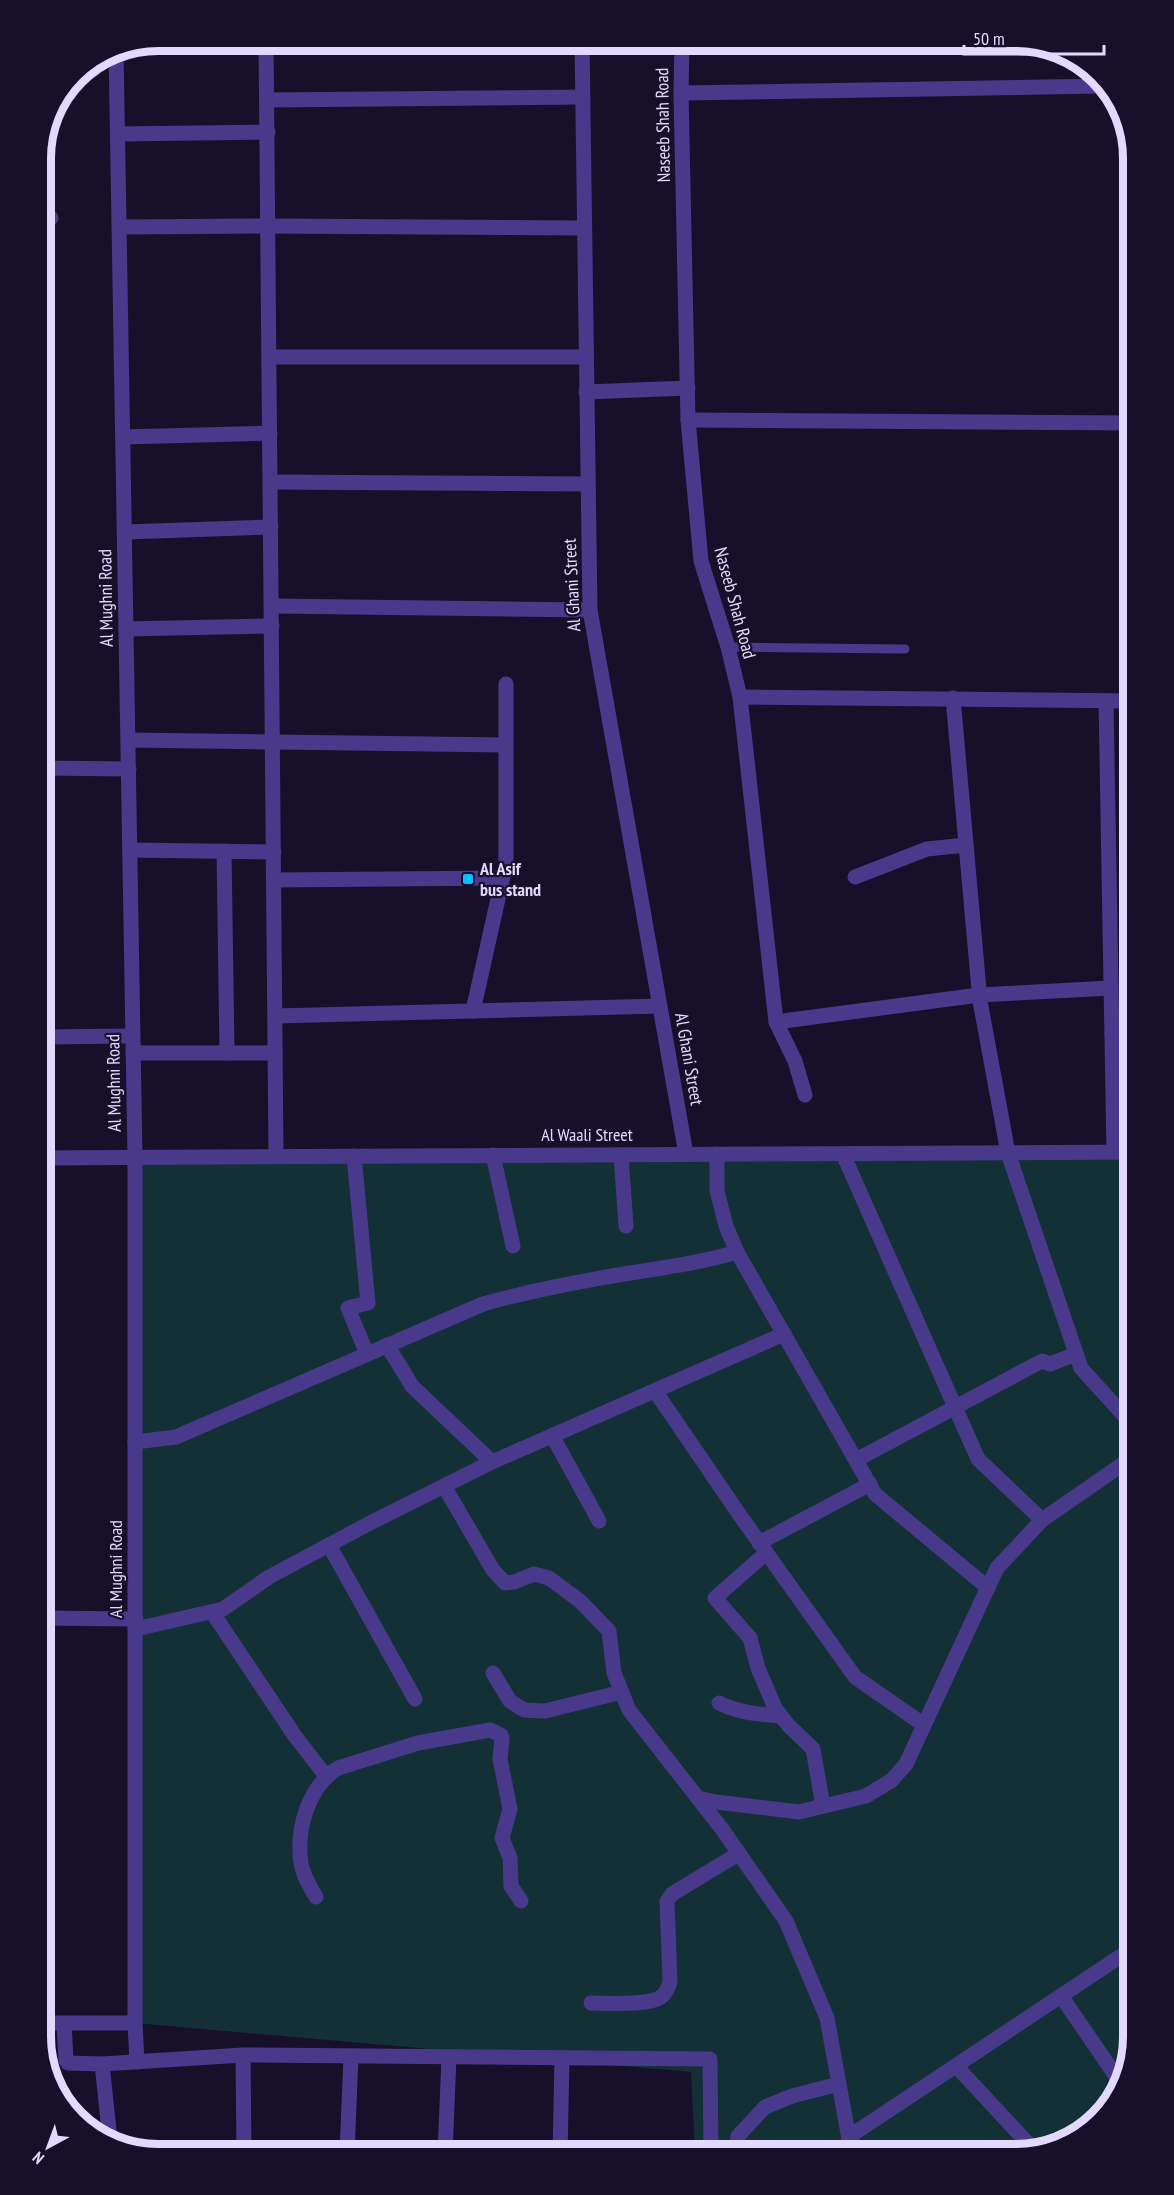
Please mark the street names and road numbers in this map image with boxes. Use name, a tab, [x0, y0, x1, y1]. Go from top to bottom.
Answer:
street label: Naseeb Shah Road	[650, 68, 675, 182]
street label: Al Ghani Street	[558, 538, 585, 632]
street label: Naseeb Shah Road	[710, 545, 761, 661]
street label: Al Mughni Road	[93, 549, 118, 647]
street label: Al Ghani Street	[670, 1011, 709, 1107]
street label: Al Mughni Road	[101, 1034, 126, 1132]
street label: Al Waali Street	[541, 1123, 633, 1146]
street label: Al Mughni Road	[104, 1520, 127, 1618]

